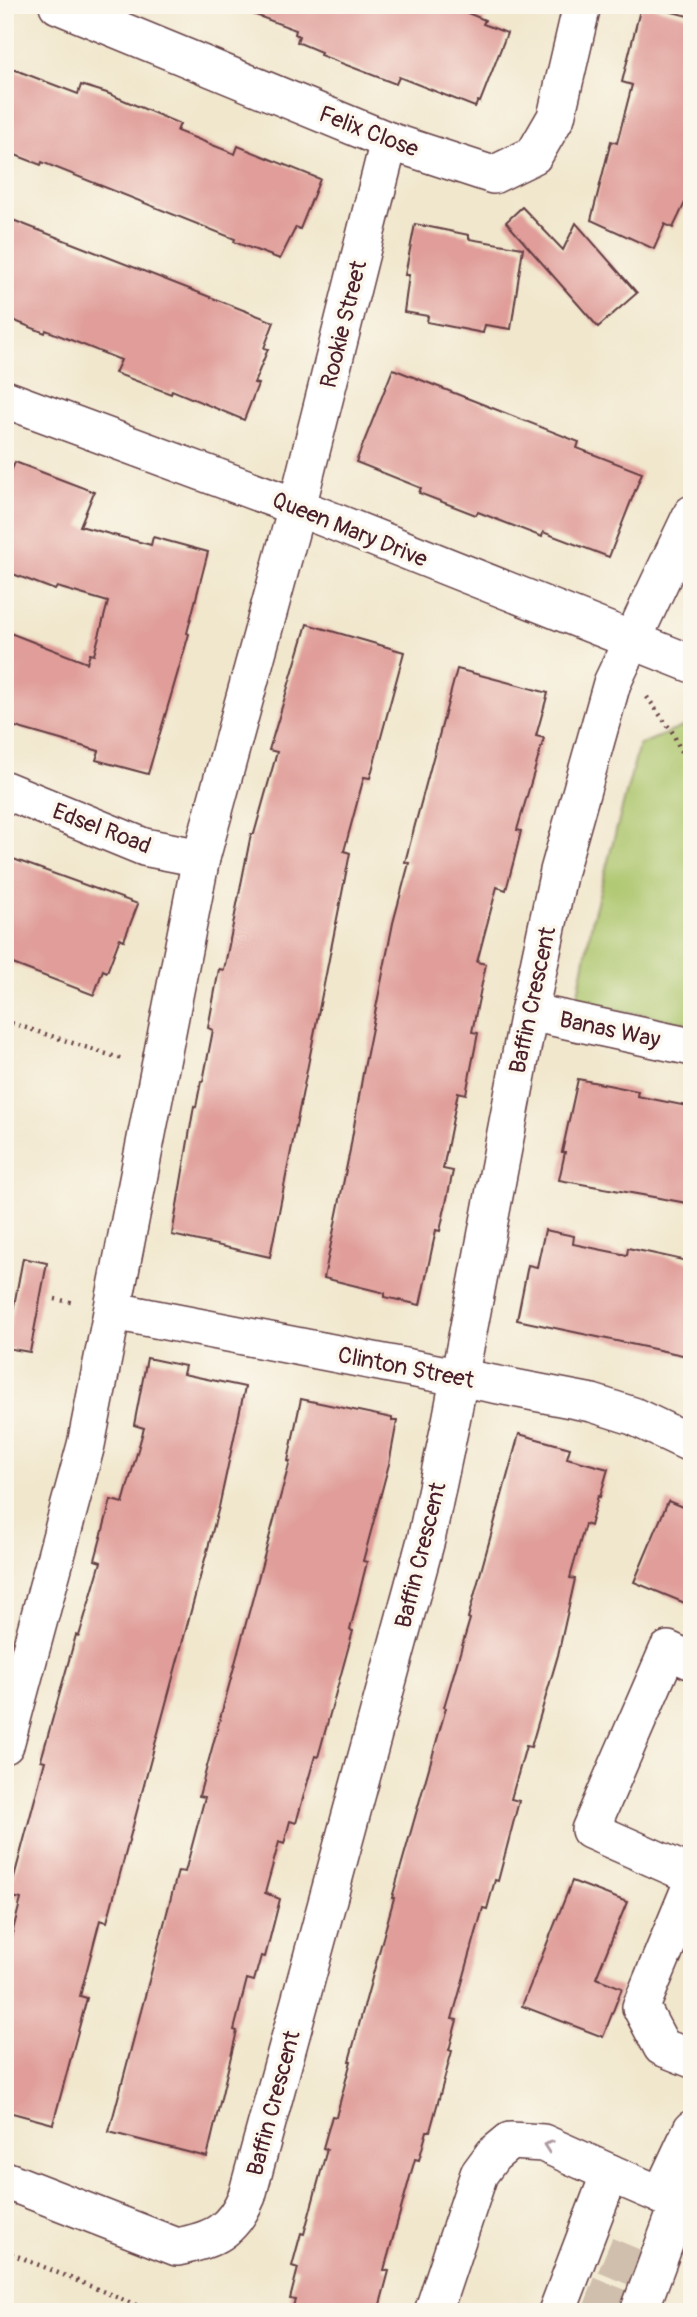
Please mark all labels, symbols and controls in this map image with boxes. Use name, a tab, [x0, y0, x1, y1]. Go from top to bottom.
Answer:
street label: Felix Close	[315, 99, 423, 164]
street label: Rookie Street	[314, 257, 374, 391]
street label: Queen Mary Drive	[268, 485, 432, 574]
street label: Edsel Road	[49, 796, 155, 860]
street label: Baffin Crescent	[503, 923, 562, 1076]
street label: Banas Way	[557, 1005, 663, 1054]
street label: Clinton Street	[335, 1340, 477, 1395]
street label: Baffin Crescent	[388, 1479, 453, 1631]
street label: Baffin Crescent	[240, 2027, 307, 2179]
one-way arrow	[542, 2140, 554, 2154]

